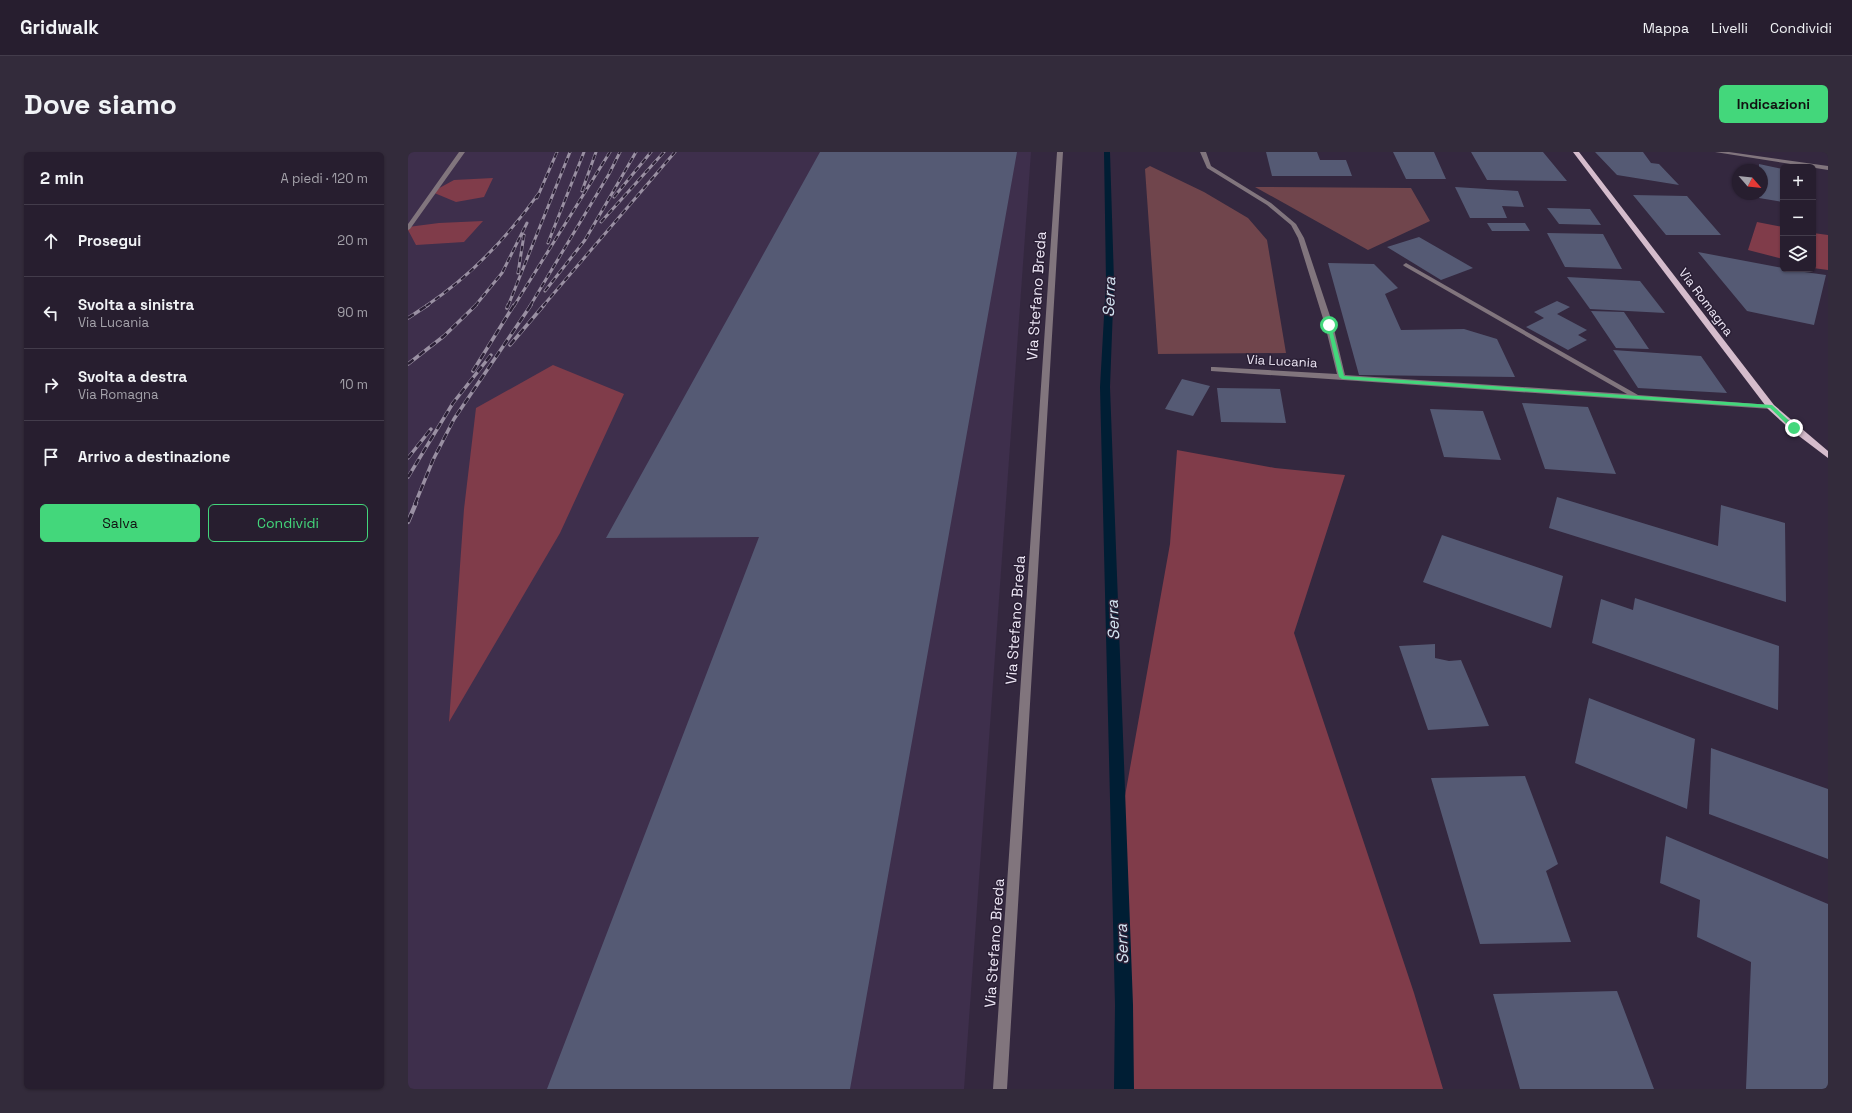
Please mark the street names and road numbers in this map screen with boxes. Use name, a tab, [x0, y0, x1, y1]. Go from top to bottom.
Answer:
street label: Via Stefano Breda	[1022, 230, 1050, 361]
street label: Via Romagna	[1675, 265, 1737, 340]
street label: Via Lucania	[1246, 351, 1318, 371]
street label: Via Stefano Breda	[1001, 554, 1029, 685]
street label: Via Stefano Breda	[980, 877, 1008, 1008]

